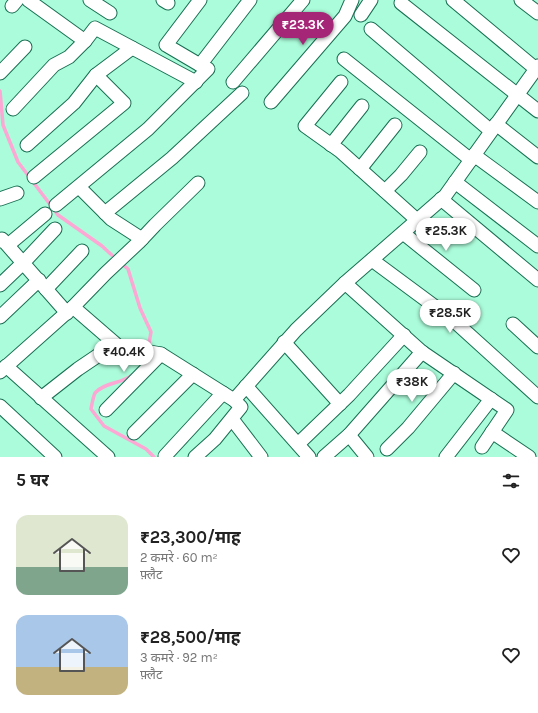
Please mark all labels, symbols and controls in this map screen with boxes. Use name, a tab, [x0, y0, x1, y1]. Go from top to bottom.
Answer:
pin: ₹23.3K	[270, 12, 336, 46]
text: ₹23.3K	[282, 17, 324, 32]
pin: ₹25.3K	[413, 218, 479, 252]
text: ₹25.3K	[425, 223, 467, 238]
pin: ₹28.5K	[417, 300, 483, 334]
text: ₹28.5K	[429, 305, 471, 320]
pin: ₹40.4K	[91, 339, 157, 373]
text: ₹40.4K	[103, 344, 145, 359]
pin: ₹38K	[388, 369, 436, 403]
text: ₹38K	[396, 374, 428, 389]
text: 5 घर	[16, 470, 49, 490]
icon: filters	[500, 470, 522, 492]
text: ₹23,300/माह	[140, 527, 241, 547]
icon: home	[48, 531, 96, 579]
icon: heart	[500, 544, 522, 566]
text: 2 कमरे · 60 m²	[140, 550, 218, 565]
text: फ़्लैट	[140, 567, 163, 582]
text: ₹28,500/माह	[140, 627, 240, 647]
icon: home	[48, 631, 96, 679]
icon: heart	[500, 644, 522, 666]
text: 3 कमरे · 92 m²	[140, 650, 218, 665]
text: फ़्लैट	[140, 667, 163, 682]

